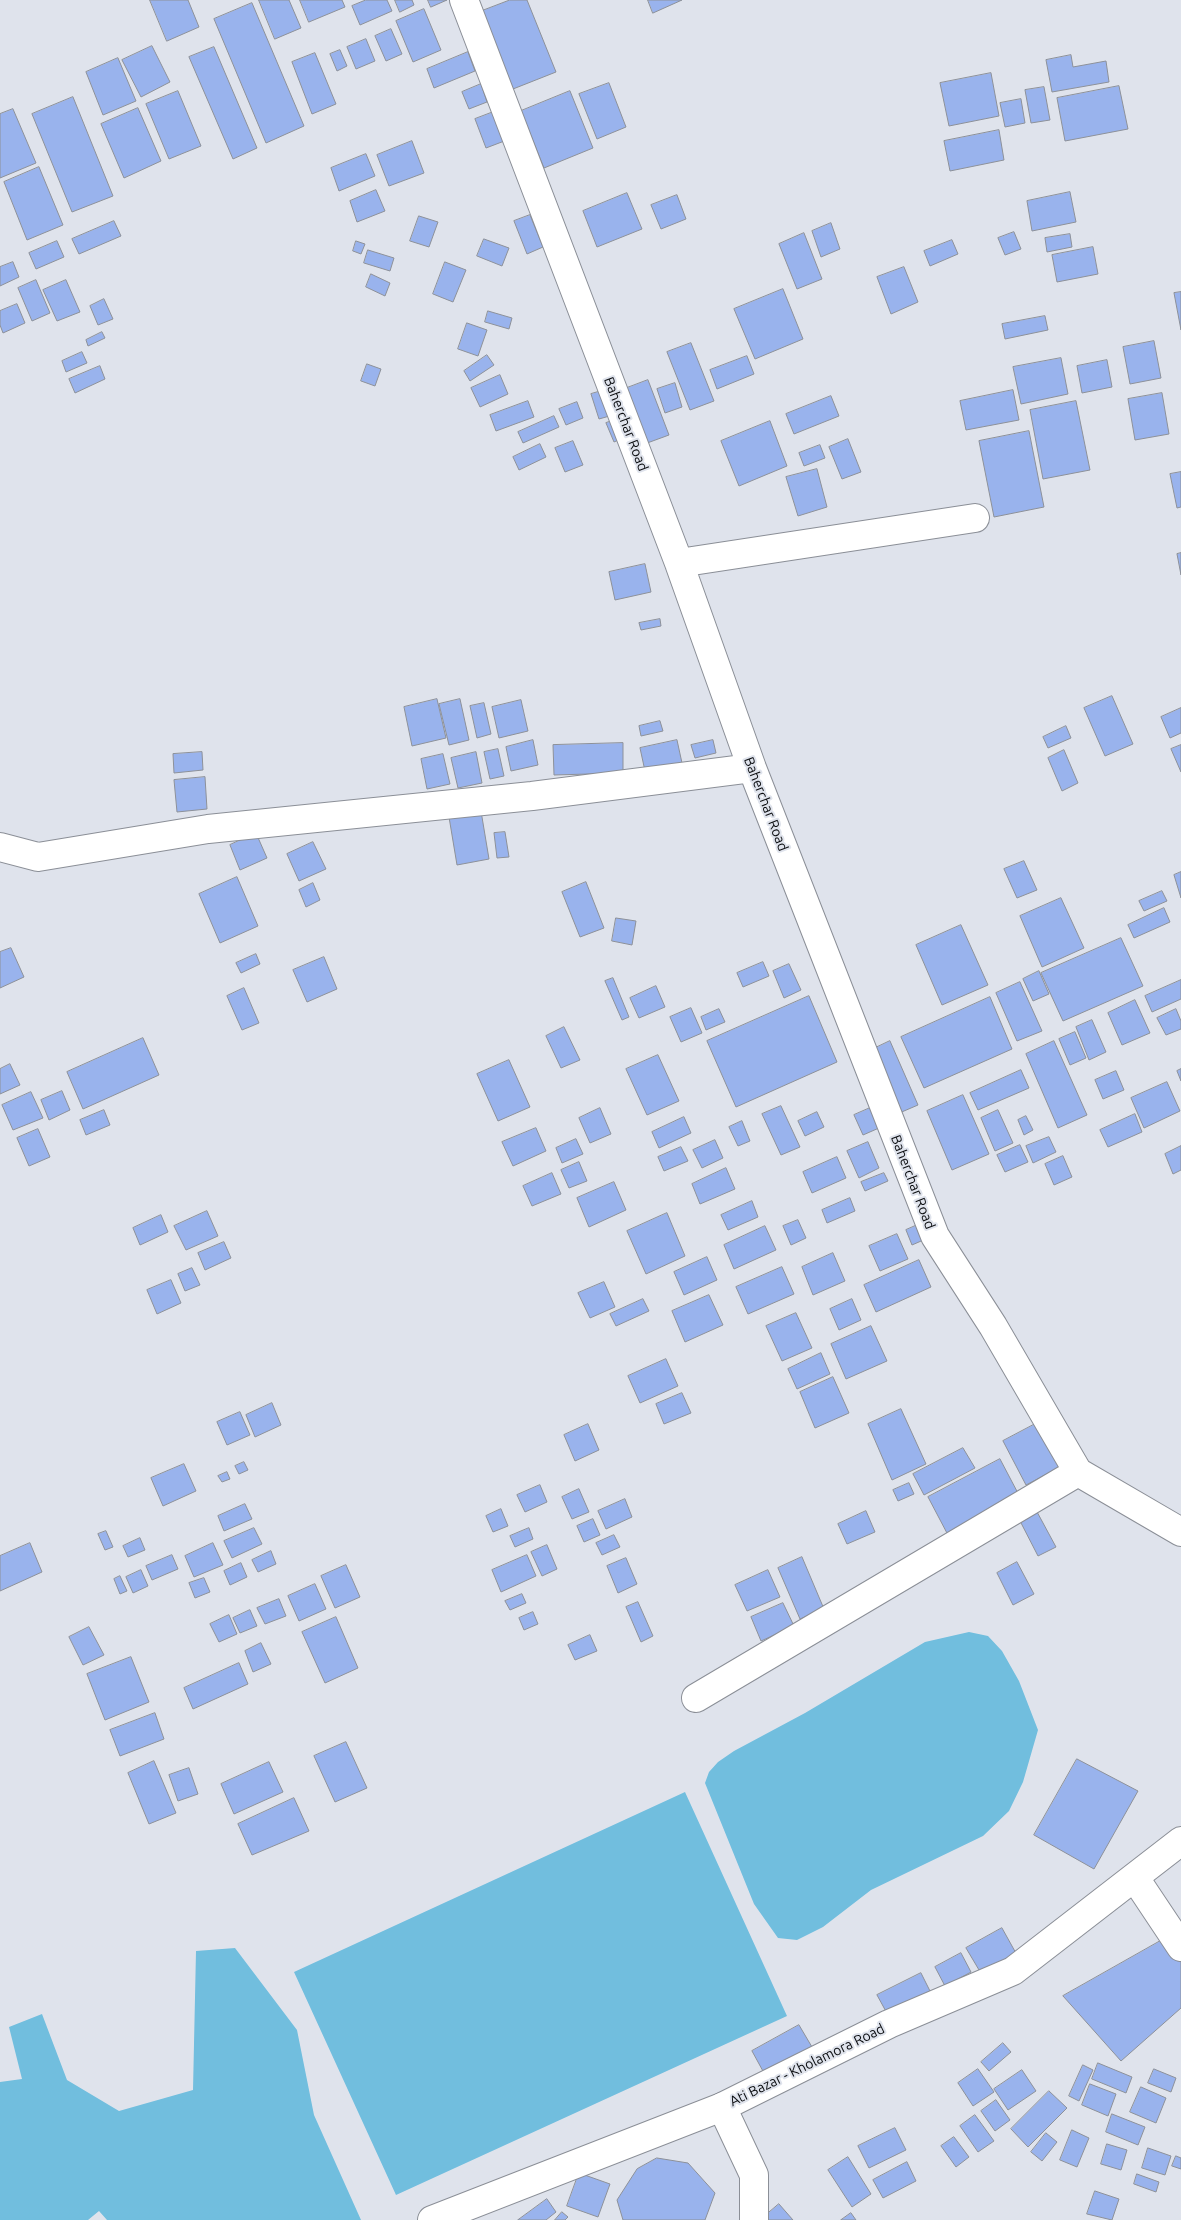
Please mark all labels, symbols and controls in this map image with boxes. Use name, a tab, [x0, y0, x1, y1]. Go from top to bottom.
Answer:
street label: Baherchar Road	[600, 375, 652, 473]
street label: Baherchar Road	[740, 755, 792, 853]
street label: Baherchar Road	[887, 1133, 939, 1231]
street label: Ati Bazar - Kholamora Road	[727, 2020, 887, 2110]

